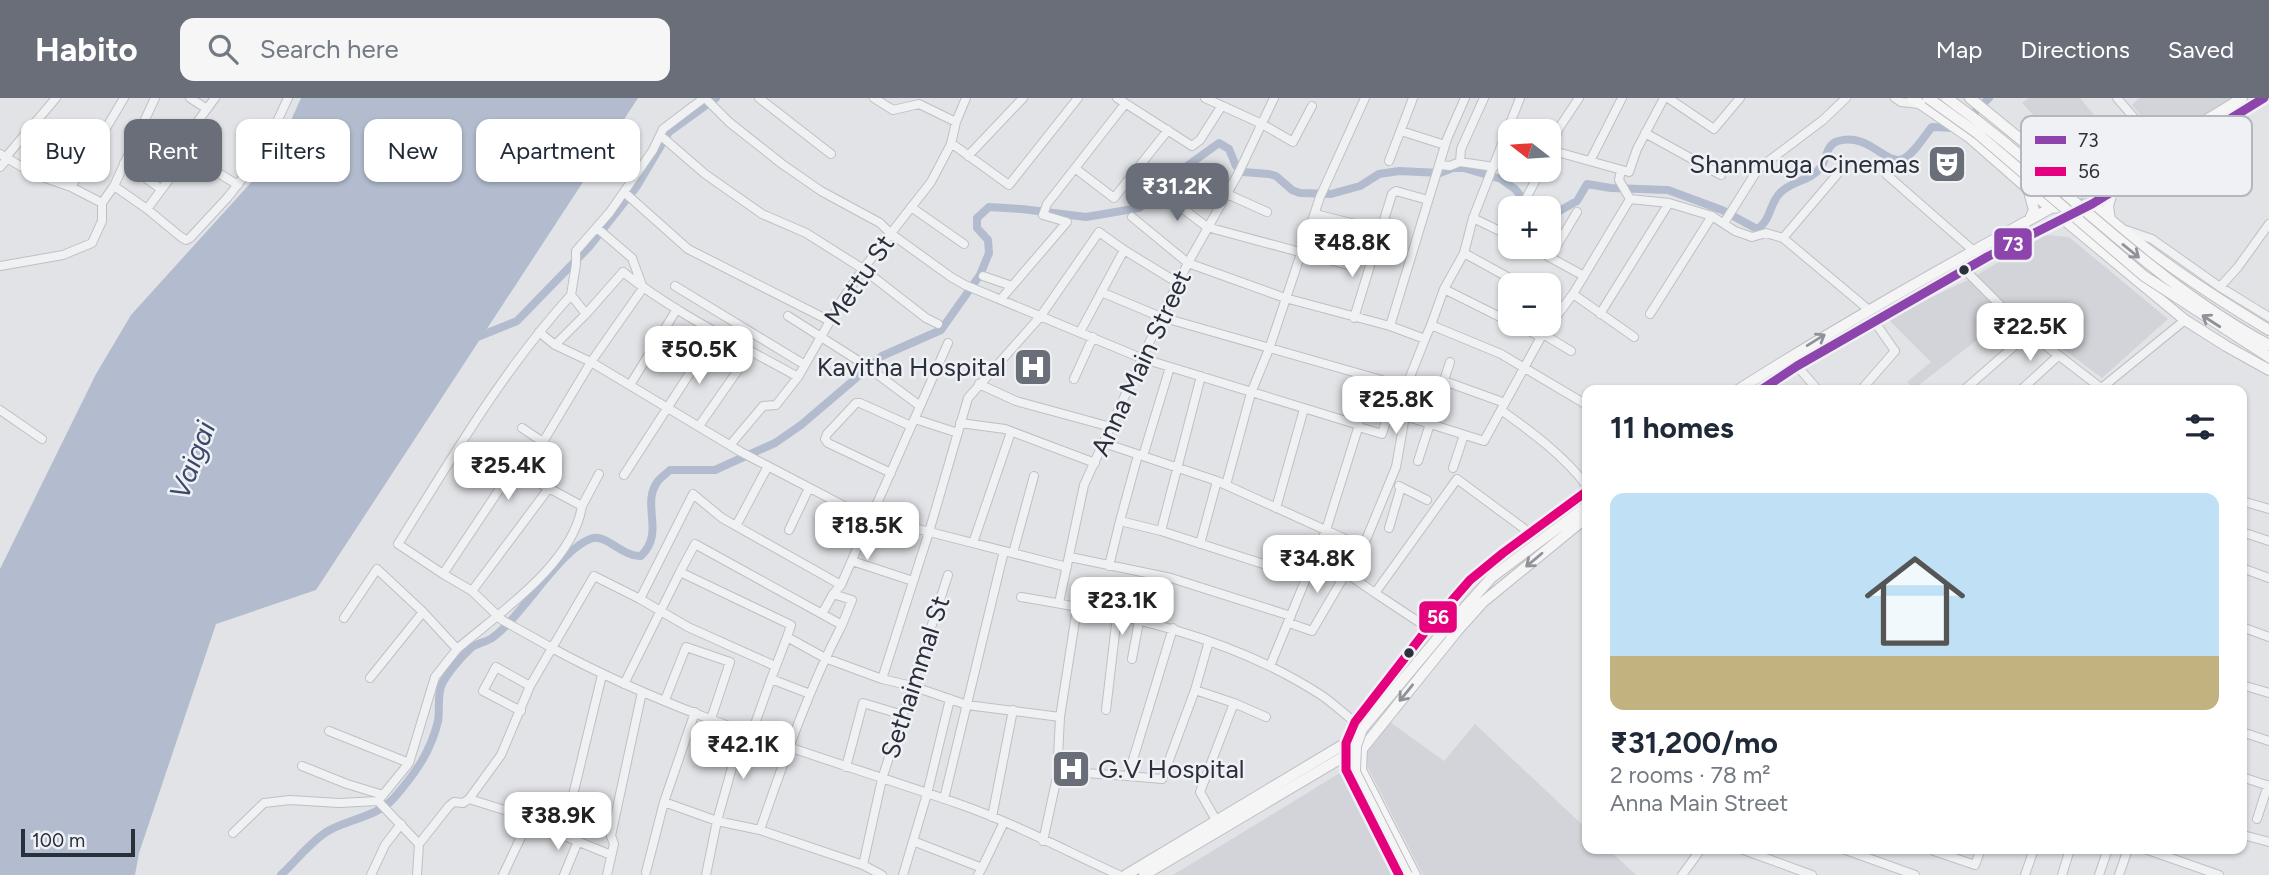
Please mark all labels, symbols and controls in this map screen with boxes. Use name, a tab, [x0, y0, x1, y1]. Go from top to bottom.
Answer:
search box	[180, 18, 670, 81]
text: Habito	[35, 30, 138, 69]
icon: search	[204, 30, 242, 68]
text: Search here	[260, 33, 399, 65]
text: Map	[1936, 35, 1982, 64]
text: Directions	[2020, 35, 2130, 64]
text: Saved	[2168, 35, 2234, 64]
legend	[2021, 116, 2252, 196]
chip: Buy	[21, 119, 110, 182]
chip: Rent	[124, 119, 222, 182]
chip: Filters	[236, 119, 350, 182]
chip: New	[364, 119, 462, 182]
chip: Apartment	[476, 119, 640, 182]
north arrow	[1498, 119, 1561, 182]
map controls	[1498, 119, 1561, 336]
text: 73	[2078, 129, 2099, 152]
theatre icon: Shanmuga Cinemas	[1926, 143, 1968, 185]
place label: Shanmuga Cinemas	[1689, 148, 1920, 180]
text: 56	[2078, 160, 2100, 183]
pin: ₹31.2K	[1120, 164, 1234, 223]
text: ₹31.2K	[1142, 172, 1212, 200]
button: +	[1498, 196, 1561, 259]
pin: ₹48.8K	[1295, 220, 1409, 279]
line badge: 73	[1993, 227, 2033, 261]
street label: Mettu St	[817, 228, 901, 331]
text: ₹48.8K	[1313, 228, 1391, 256]
text: 73	[2002, 233, 2024, 256]
one-way arrow	[2122, 243, 2140, 258]
unlabelled marker	[1957, 263, 1971, 277]
street label: Anna Main Street	[1084, 265, 1198, 461]
button: −	[1498, 273, 1561, 336]
pin: ₹22.5K	[1973, 303, 2087, 363]
text: ₹22.5K	[1993, 312, 2067, 340]
one-way arrow	[2202, 314, 2221, 329]
pin: ₹50.5K	[642, 327, 756, 386]
one-way arrow	[1806, 333, 1826, 347]
text: ₹50.5K	[661, 335, 737, 363]
hospital icon: Kavitha Hospital	[1012, 346, 1054, 388]
place label: Kavitha Hospital	[817, 351, 1006, 383]
pin: ₹25.8K	[1339, 376, 1453, 436]
text: ₹25.8K	[1358, 385, 1434, 413]
icon: filters	[2181, 408, 2219, 446]
text: 11 homes	[1610, 409, 1734, 446]
water label: Vaigai	[162, 416, 222, 504]
pin: ₹25.4K	[451, 442, 565, 502]
text: ₹25.4K	[470, 451, 546, 479]
pin: ₹18.5K	[810, 503, 924, 562]
text: ₹18.5K	[831, 511, 903, 539]
pin: ₹34.8K	[1260, 536, 1374, 595]
icon: home	[1852, 538, 1978, 664]
text: ₹34.8K	[1279, 544, 1355, 572]
one-way arrow	[1525, 551, 1543, 567]
pin: ₹23.1K	[1065, 578, 1179, 637]
text: ₹23.1K	[1087, 586, 1157, 614]
street label: Sethaimmal St	[874, 591, 956, 762]
line badge: 56	[1418, 600, 1458, 634]
text: 56	[1427, 606, 1449, 629]
unlabelled marker	[1402, 646, 1416, 660]
one-way arrow	[1399, 684, 1414, 702]
pin: ₹42.1K	[686, 722, 800, 781]
text: ₹31,200/mo	[1610, 724, 1778, 761]
text: ₹42.1K	[707, 730, 779, 758]
hospital icon: G.V Hospital	[1050, 748, 1092, 790]
place label: G.V Hospital	[1098, 753, 1244, 785]
text: 2 rooms · 78 m²	[1610, 761, 1771, 789]
text: Anna Main Street	[1610, 789, 1788, 817]
pin: ₹38.9K	[501, 792, 615, 852]
text: ₹38.9K	[520, 801, 596, 829]
scale bar	[21, 826, 135, 858]
text: 100 m	[32, 829, 85, 852]

